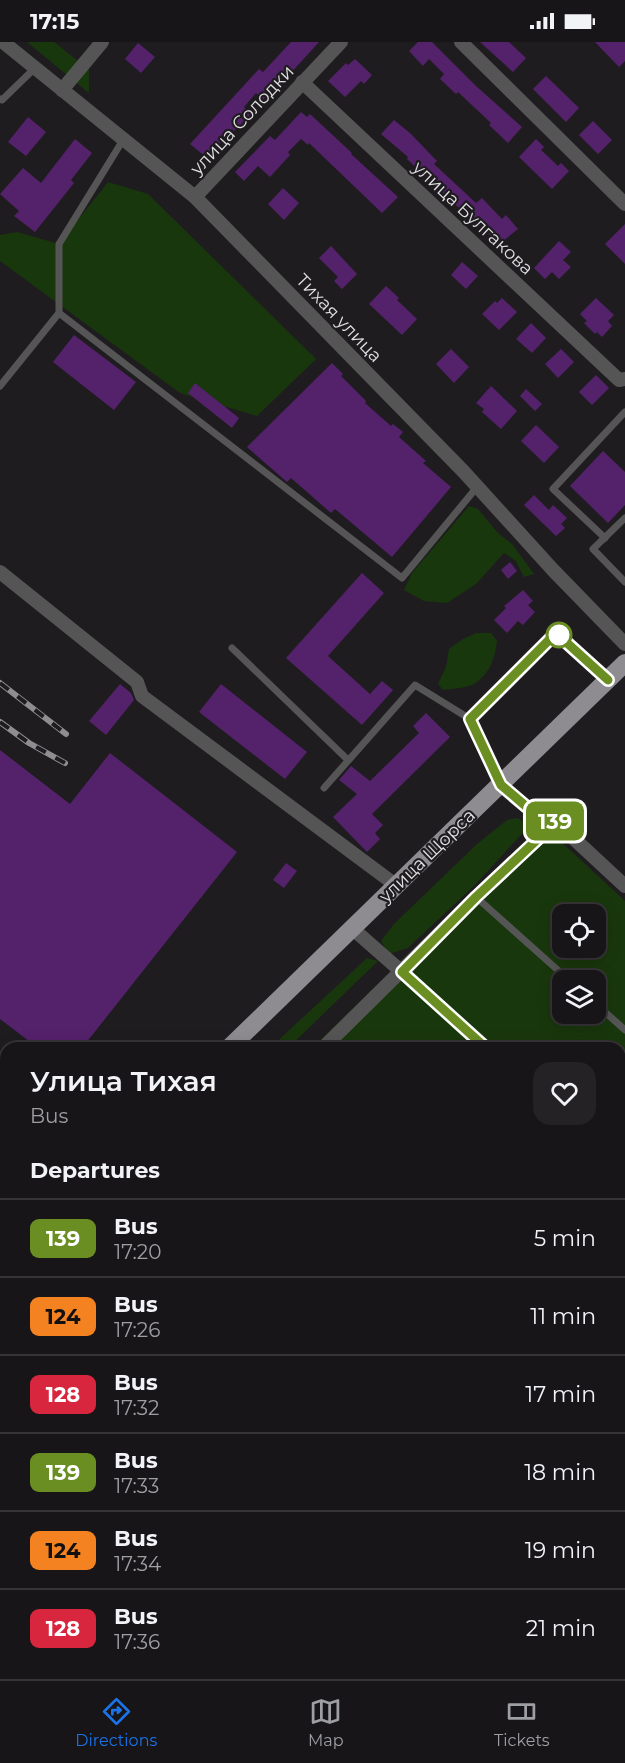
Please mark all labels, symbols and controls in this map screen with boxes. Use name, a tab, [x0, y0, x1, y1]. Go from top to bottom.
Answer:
text: 17:15	[30, 8, 79, 35]
street label: улица Солодки	[185, 61, 299, 180]
street label: улица Булгакова	[407, 156, 538, 280]
street label: Тихая улица	[291, 269, 387, 367]
unlabelled marker	[546, 622, 572, 648]
line badge: 139	[520, 802, 590, 840]
street label: улица Щорса	[374, 805, 480, 908]
text: 139	[538, 809, 572, 834]
map controls	[552, 904, 606, 1024]
button: locate	[552, 904, 606, 958]
button: layers	[552, 970, 606, 1024]
button: heart	[533, 1062, 596, 1125]
text: Улица Тихая	[30, 1064, 217, 1098]
text: Bus	[30, 1104, 68, 1128]
text: Departures	[30, 1157, 160, 1184]
text: Bus	[114, 1213, 158, 1240]
text: 5 min	[534, 1225, 596, 1252]
text: 139	[46, 1226, 80, 1251]
text: 17:20	[114, 1240, 161, 1264]
text: Bus	[114, 1291, 158, 1318]
text: 11 min	[530, 1303, 596, 1330]
text: 124	[46, 1304, 80, 1329]
text: 17:26	[114, 1318, 160, 1342]
text: Bus	[114, 1369, 158, 1396]
text: 17 min	[525, 1381, 596, 1408]
text: 128	[46, 1382, 80, 1407]
text: 17:32	[114, 1396, 159, 1420]
text: Bus	[114, 1447, 158, 1474]
text: 18 min	[524, 1459, 596, 1486]
text: 139	[46, 1460, 80, 1485]
text: 17:33	[114, 1474, 159, 1498]
text: Bus	[114, 1525, 158, 1552]
text: 19 min	[525, 1537, 596, 1564]
text: 124	[46, 1538, 80, 1563]
text: 17:34	[114, 1552, 161, 1576]
text: Bus	[114, 1603, 158, 1630]
text: 21 min	[526, 1615, 596, 1642]
text: 128	[46, 1616, 80, 1641]
text: 17:36	[114, 1630, 160, 1654]
tab: Directions	[75, 1695, 157, 1750]
tab: Map	[308, 1695, 343, 1750]
tab: Tickets	[494, 1695, 550, 1750]

